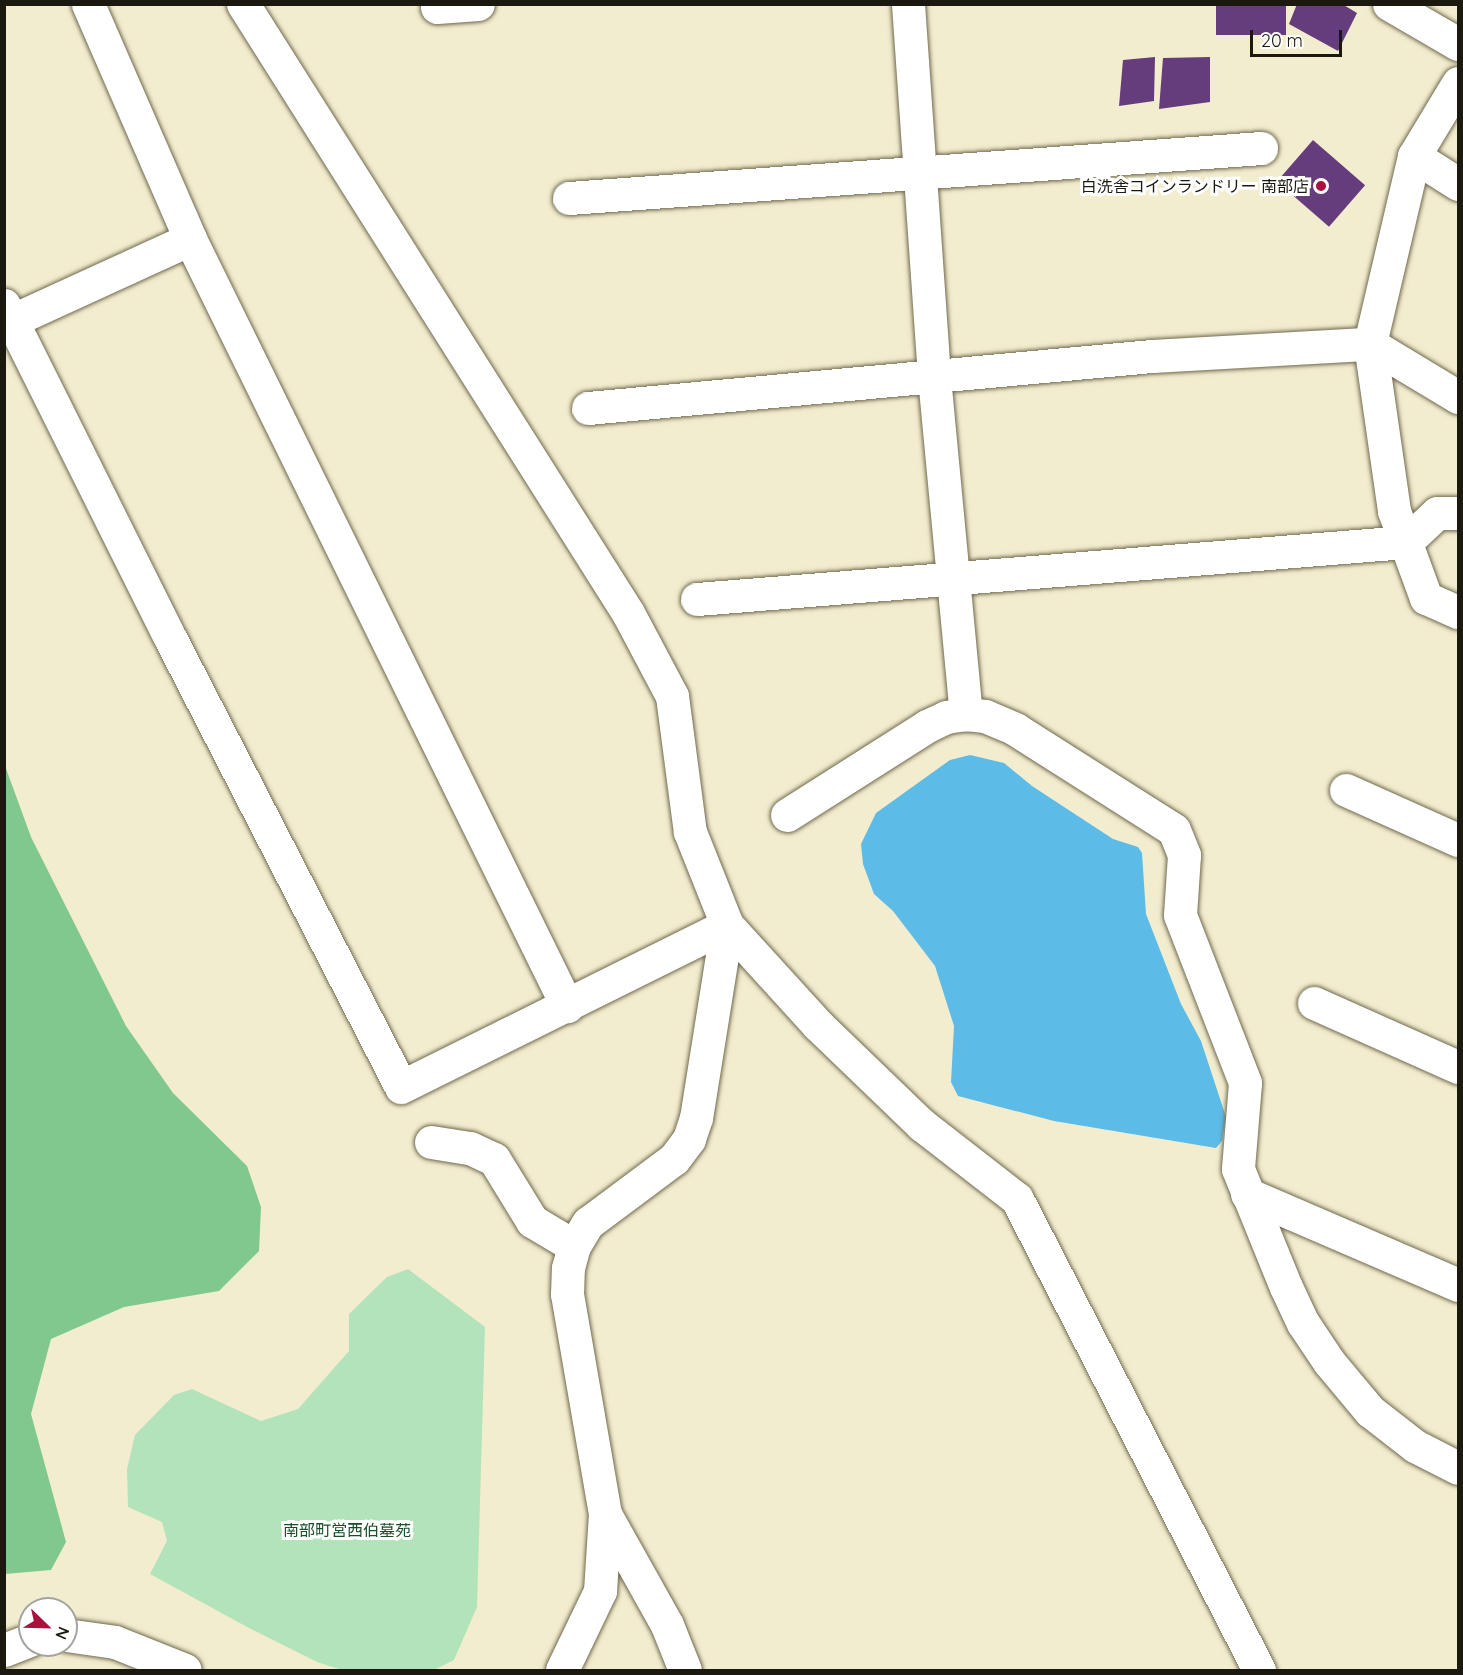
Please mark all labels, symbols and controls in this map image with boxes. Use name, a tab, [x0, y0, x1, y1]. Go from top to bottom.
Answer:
scale bar	[1253, 18, 1344, 56]
text: 20 m	[1261, 29, 1303, 52]
place label: 白洗舎コインランドリー 南部店	[1081, 176, 1309, 196]
marker: 白洗舎コインランドリー 南部店	[1314, 179, 1328, 193]
park label: 南部町営西伯墓苑	[283, 1520, 411, 1540]
north arrow	[18, 1597, 78, 1657]
text: N	[51, 1624, 74, 1643]

